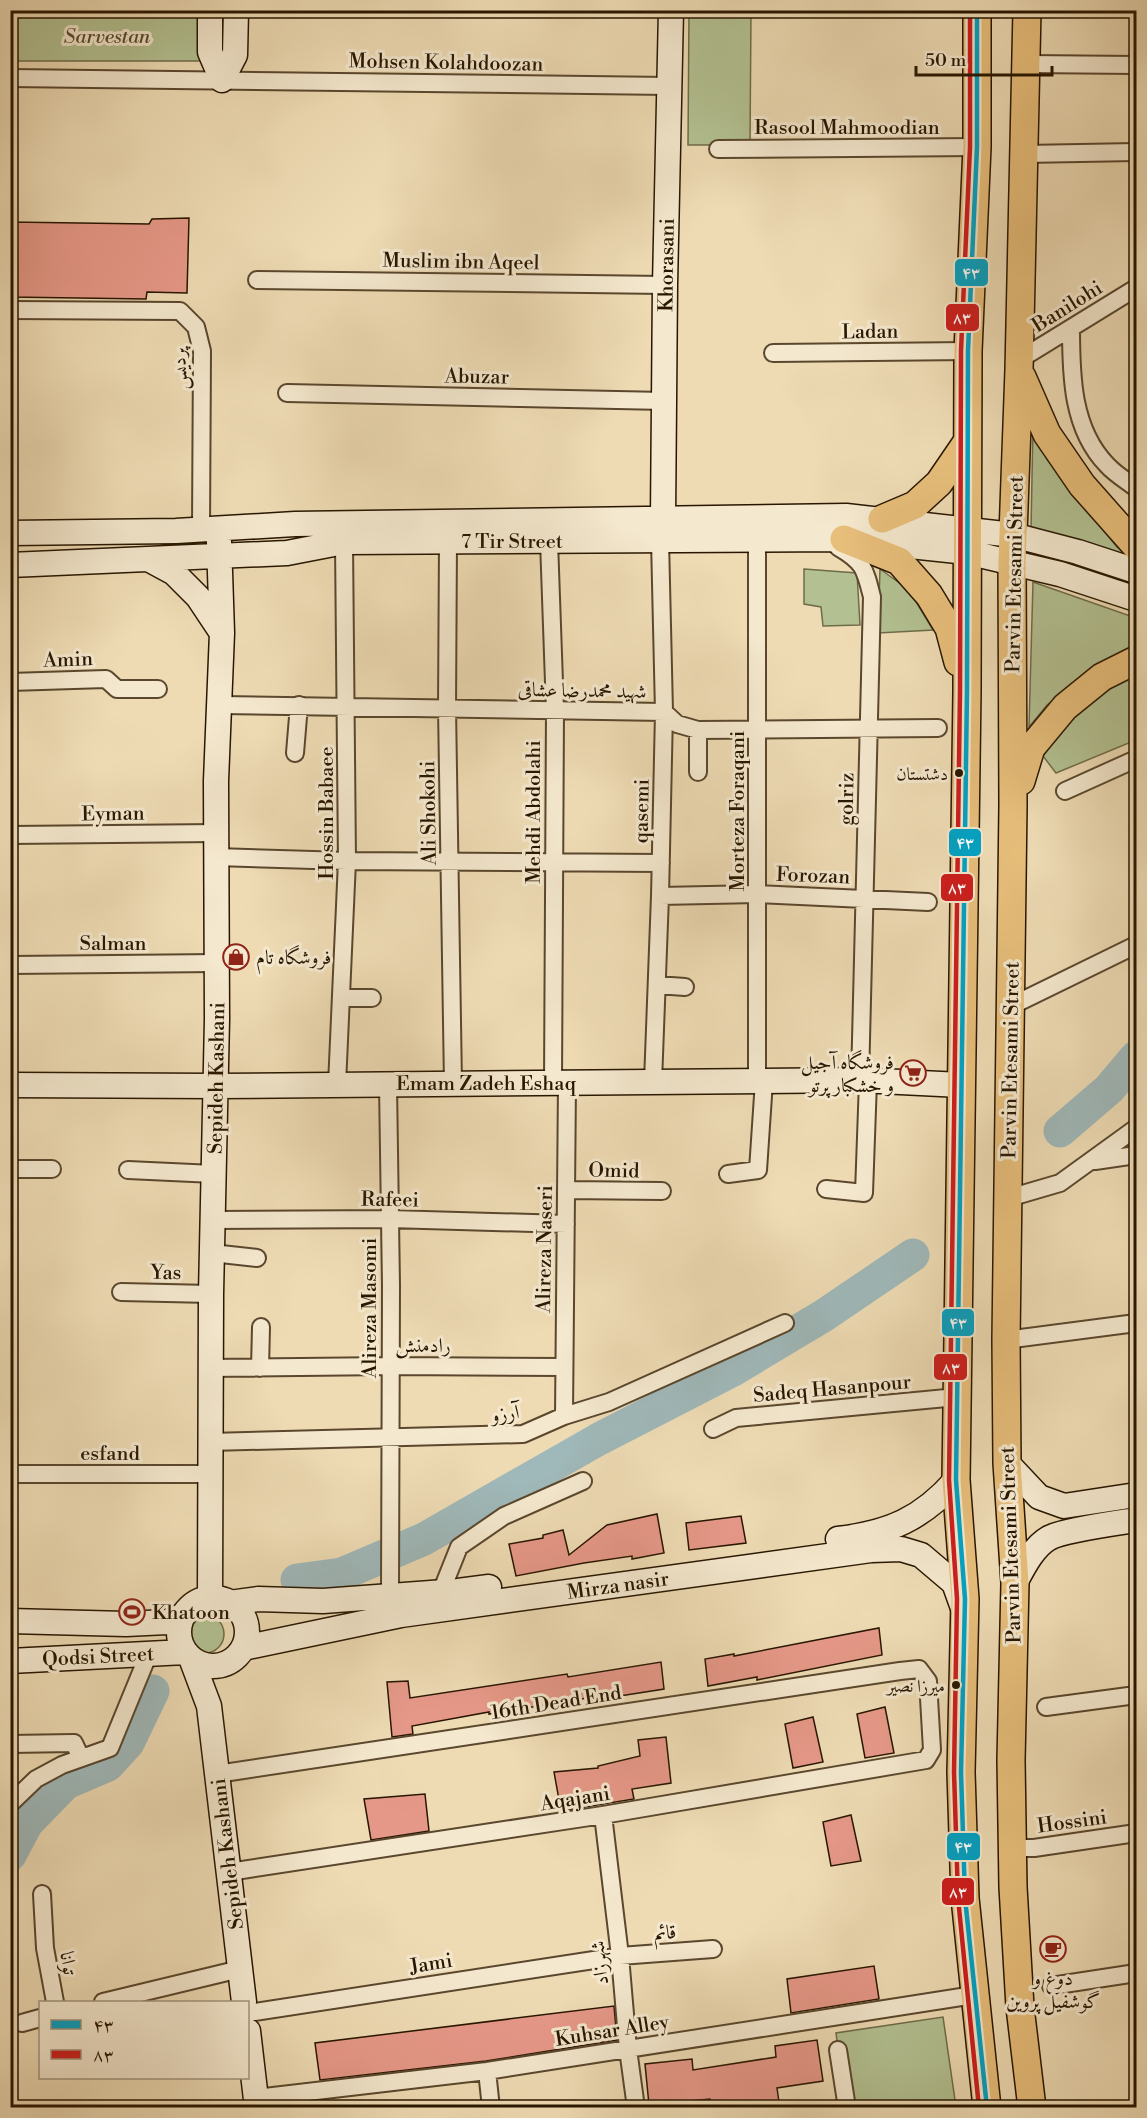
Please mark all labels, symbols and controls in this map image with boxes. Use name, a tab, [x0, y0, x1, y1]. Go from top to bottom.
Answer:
park label: Sarvestan	[64, 25, 151, 50]
scale bar	[916, 39, 1052, 77]
street label: Mohsen Kolahdoozan	[348, 49, 544, 78]
text: 50 m	[925, 49, 967, 72]
street label: Rasool Mahmoodian	[754, 116, 940, 141]
street label: Khorasani	[654, 218, 681, 312]
street label: Muslim ibn Aqeel	[382, 249, 540, 276]
line badge: ۴۳	[954, 258, 989, 287]
text: ۴۳	[962, 263, 980, 283]
street label: Banilohi	[1027, 276, 1108, 339]
line badge: ۸۳	[945, 303, 980, 332]
text: ۸۳	[953, 308, 971, 328]
street label: Ladan	[841, 320, 899, 345]
street label: پردیس	[167, 345, 194, 391]
street label: Abuzar	[443, 364, 510, 391]
street label: Parvin Etesami Street	[1001, 475, 1030, 673]
street label: 7 Tir Street	[461, 530, 563, 555]
street label: Amin	[42, 647, 93, 674]
street label: شهید محمدرضا عشاقی	[517, 678, 647, 705]
street label: Morteza Foraqani	[726, 730, 751, 891]
street label: Mehdi Abdolahi	[522, 740, 547, 884]
street label: Hossin Babaee	[315, 746, 340, 880]
street label: Ali Shokohi	[416, 760, 443, 867]
place label: دشتستان	[896, 763, 948, 786]
marker: دشتستان	[953, 767, 965, 779]
street label: golriz	[835, 772, 860, 826]
street label: qasemi	[629, 778, 656, 844]
street label: Eyman	[81, 801, 145, 828]
line badge: ۴۳	[948, 828, 982, 857]
text: ۴۳	[956, 833, 974, 853]
street label: Forozan	[775, 863, 851, 890]
line badge: ۸۳	[940, 873, 974, 902]
text: ۸۳	[948, 878, 966, 898]
street label: Salman	[79, 932, 147, 957]
shop icon: فروشگاه تام	[221, 942, 251, 972]
place label: فروشگاه تام	[256, 944, 331, 975]
street label: Parvin Etesami Street	[997, 961, 1026, 1159]
street label: Sepideh Kashani	[204, 1001, 231, 1154]
place label: فروشگاه آجیل و خشکبار پرتو	[801, 1049, 894, 1099]
supermarket icon: فروشگاه آجیل و خشکبار پرتو	[898, 1058, 928, 1088]
street label: Emam Zadeh Eshaq	[396, 1072, 576, 1097]
street label: Omid	[588, 1159, 640, 1184]
street label: Alireza Naseri	[532, 1184, 559, 1314]
street label: Rafeei	[361, 1187, 420, 1214]
street label: Alireza Masomi	[358, 1237, 383, 1379]
street label: Yas	[149, 1261, 182, 1286]
line badge: ۴۳	[941, 1308, 975, 1337]
text: ۴۳	[949, 1313, 967, 1333]
street label: رادمنش	[395, 1334, 451, 1359]
line badge: ۸۳	[933, 1353, 968, 1381]
text: ۸۳	[942, 1358, 960, 1378]
street label: Sadeq Hasanpour	[752, 1370, 913, 1409]
street label: آرزو	[487, 1399, 524, 1429]
street label: esfand	[80, 1442, 140, 1467]
street label: Parvin Etesami Street	[996, 1446, 1027, 1644]
street label: Mirza nasir	[566, 1567, 671, 1606]
sports icon: Khatoon	[117, 1597, 147, 1627]
place label: Khatoon	[152, 1601, 230, 1626]
street label: Qodsi Street	[41, 1642, 155, 1673]
place label: میرزا نصیر	[885, 1675, 945, 1698]
marker: میرزا نصیر	[950, 1679, 962, 1691]
street label: 16th Dead End	[489, 1681, 624, 1726]
street label: Sepideh Kashani	[207, 1776, 250, 1931]
street label: Aqajani	[538, 1782, 612, 1817]
street label: Hossini	[1036, 1805, 1109, 1840]
line badge: ۴۳	[946, 1832, 981, 1861]
text: ۴۳	[954, 1837, 972, 1857]
line badge: ۸۳	[941, 1877, 975, 1906]
text: ۸۳	[949, 1882, 967, 1902]
street label: قائم	[653, 1920, 677, 1951]
cafe icon: دوغ و گوشفیل پروین	[1038, 1934, 1068, 1964]
street label: شهرزاد	[586, 1940, 615, 1986]
street label: Jami	[407, 1949, 455, 1980]
street label: توانا	[53, 1950, 82, 1977]
place label: دوغ و گوشفیل پروین	[1006, 1967, 1100, 2016]
legend	[39, 2001, 249, 2079]
street label: Kuhsar Alley	[553, 2010, 671, 2053]
text: ۴۳	[93, 2014, 114, 2037]
text: ۸۳	[93, 2044, 114, 2067]

